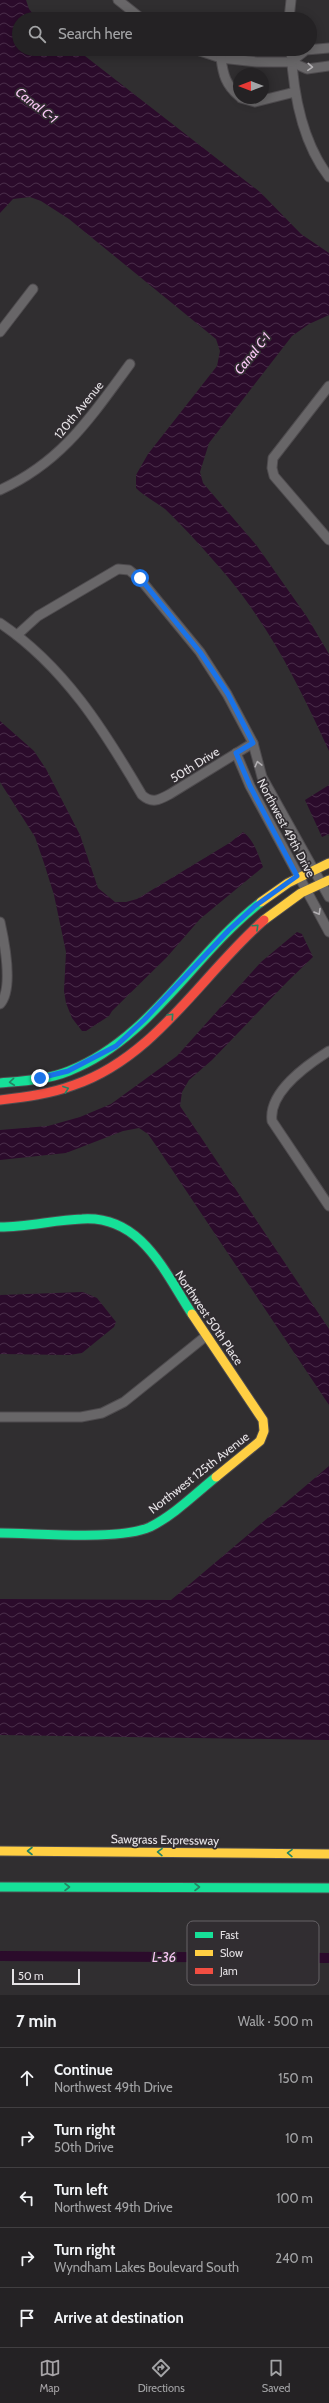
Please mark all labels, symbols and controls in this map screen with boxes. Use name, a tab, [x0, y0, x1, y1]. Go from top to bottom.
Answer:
search box	[12, 12, 317, 56]
icon: search	[26, 23, 48, 45]
text: Search here	[58, 25, 133, 43]
one-way arrow	[306, 63, 313, 72]
north arrow	[233, 68, 269, 104]
water label: Canal C-1	[13, 84, 61, 126]
water label: Canal C-1	[230, 329, 274, 377]
street label: 120th Avenue	[51, 378, 106, 442]
route start	[131, 569, 149, 587]
street label: 50th Drive	[167, 744, 222, 786]
one-way arrow	[255, 760, 263, 767]
street label: Northwest 49th Drive	[254, 776, 319, 880]
one-way arrow	[313, 908, 320, 916]
one-way arrow	[251, 924, 259, 932]
one-way arrow	[167, 1013, 174, 1021]
route end	[31, 1069, 49, 1087]
one-way arrow	[9, 1077, 15, 1086]
one-way arrow	[62, 1085, 69, 1093]
street label: Northwest 50th Place	[172, 1268, 247, 1368]
street label: Northwest 125th Avenue	[145, 1429, 252, 1517]
street label: Sawgrass Expressway	[111, 1831, 219, 1848]
one-way arrow	[27, 1847, 33, 1855]
one-way arrow	[157, 1848, 163, 1856]
one-way arrow	[287, 1849, 293, 1857]
one-way arrow	[64, 1883, 70, 1891]
one-way arrow	[194, 1883, 200, 1891]
legend	[187, 1921, 319, 1985]
text: Fast	[220, 1928, 239, 1942]
text: Slow	[220, 1946, 243, 1960]
water label: L-36	[152, 1949, 176, 1965]
text: Jam	[219, 1964, 238, 1978]
scale bar	[12, 1967, 80, 1986]
text: 50 m	[18, 1969, 44, 1983]
text: 7 min	[16, 2011, 57, 2031]
text: Walk · 500 m	[238, 2013, 313, 2029]
text: Continue	[54, 2061, 113, 2079]
icon: ahead	[16, 2067, 38, 2089]
text: 150 m	[278, 2070, 313, 2086]
text: Northwest 49th Drive	[54, 2079, 173, 2095]
text: Turn right	[54, 2121, 115, 2139]
icon: right	[16, 2127, 38, 2149]
text: 10 m	[285, 2130, 313, 2146]
text: 50th Drive	[54, 2139, 114, 2155]
text: Turn left	[54, 2181, 108, 2199]
icon: left	[16, 2187, 38, 2209]
text: 100 m	[276, 2190, 313, 2206]
text: Northwest 49th Drive	[54, 2199, 173, 2215]
text: Turn right	[54, 2241, 115, 2259]
icon: right	[16, 2247, 38, 2269]
text: 240 m	[275, 2250, 313, 2266]
text: Wyndham Lakes Boulevard South	[54, 2259, 239, 2275]
icon: arrive	[16, 2307, 38, 2329]
text: Arrive at destination	[54, 2309, 184, 2327]
tab: Map	[39, 2357, 61, 2395]
tab: Directions	[138, 2357, 185, 2395]
tab: Saved	[262, 2357, 290, 2395]

